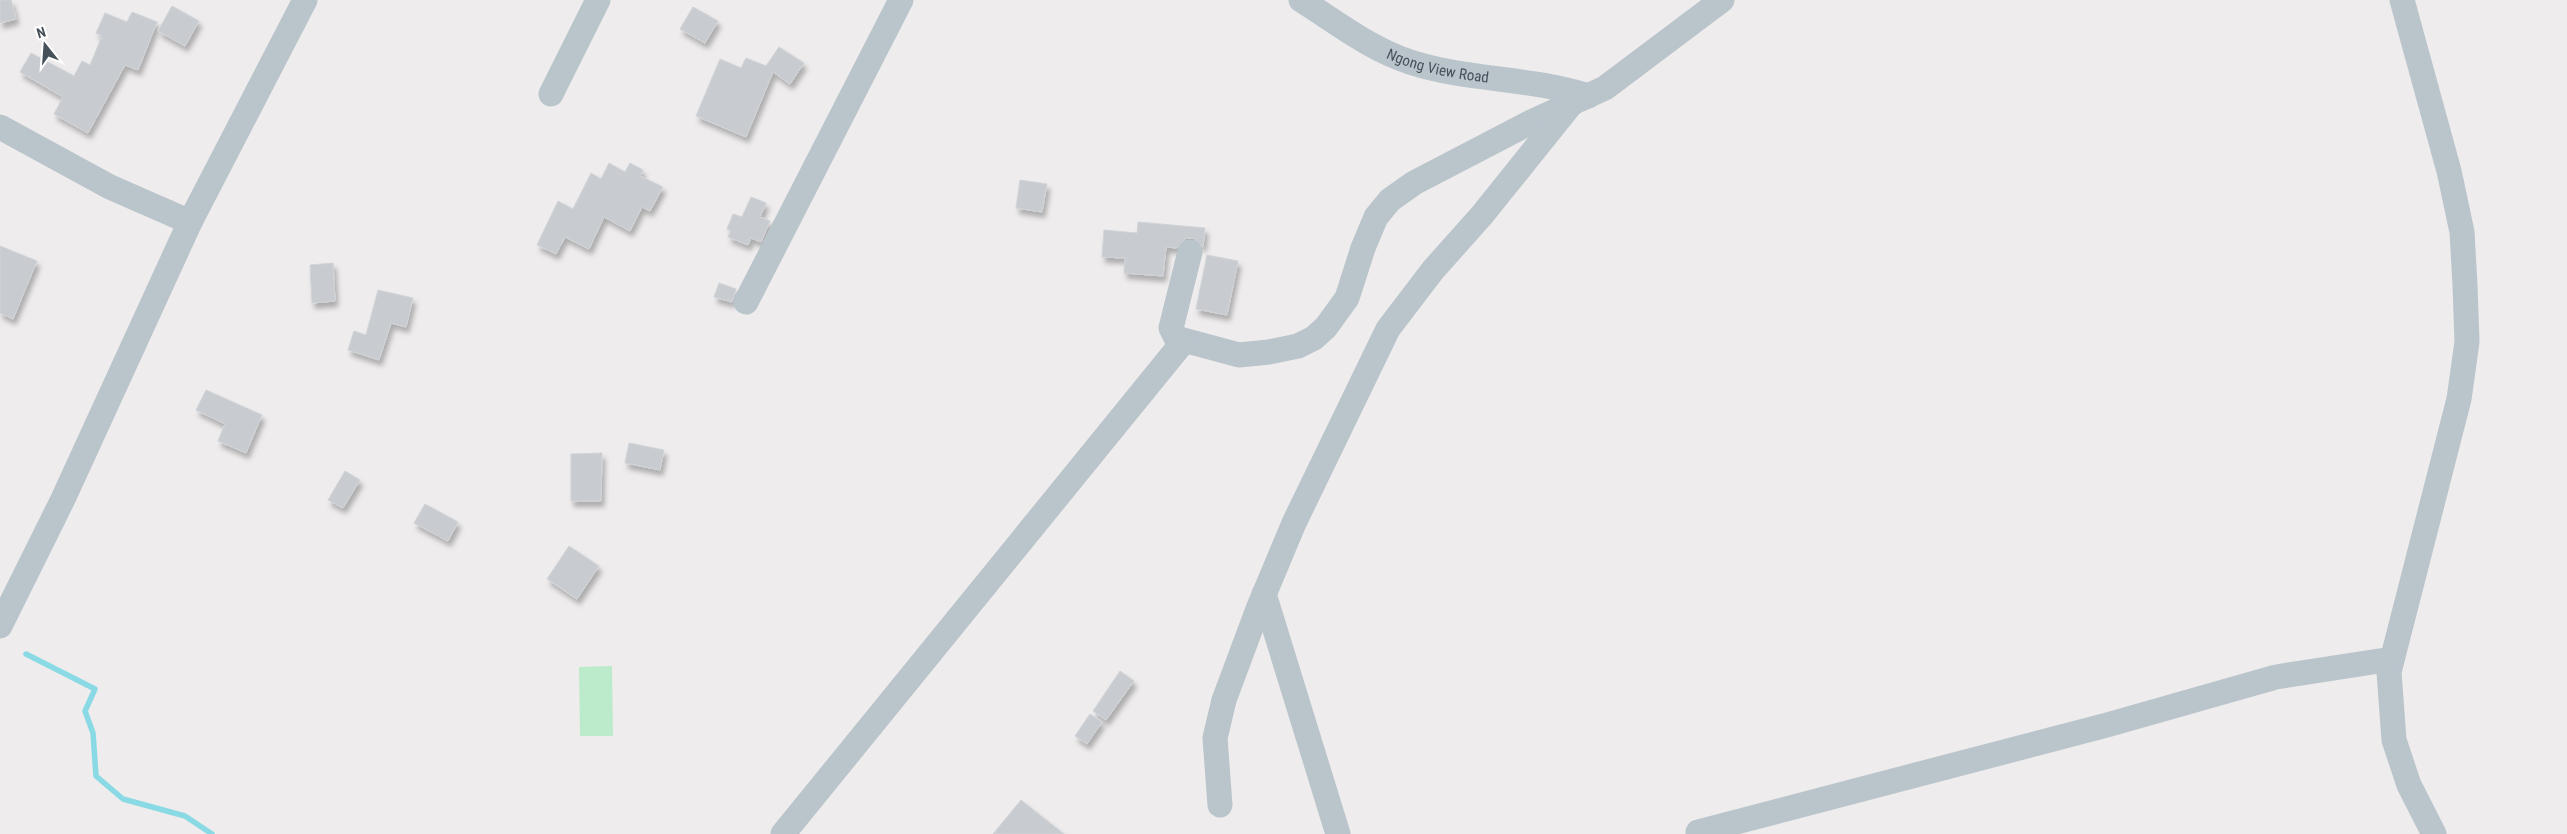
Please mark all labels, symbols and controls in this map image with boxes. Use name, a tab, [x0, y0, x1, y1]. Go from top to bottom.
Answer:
north arrow	[20, 20, 70, 70]
text: N	[35, 24, 48, 41]
street label: Ngong View Road	[1384, 45, 1490, 87]

